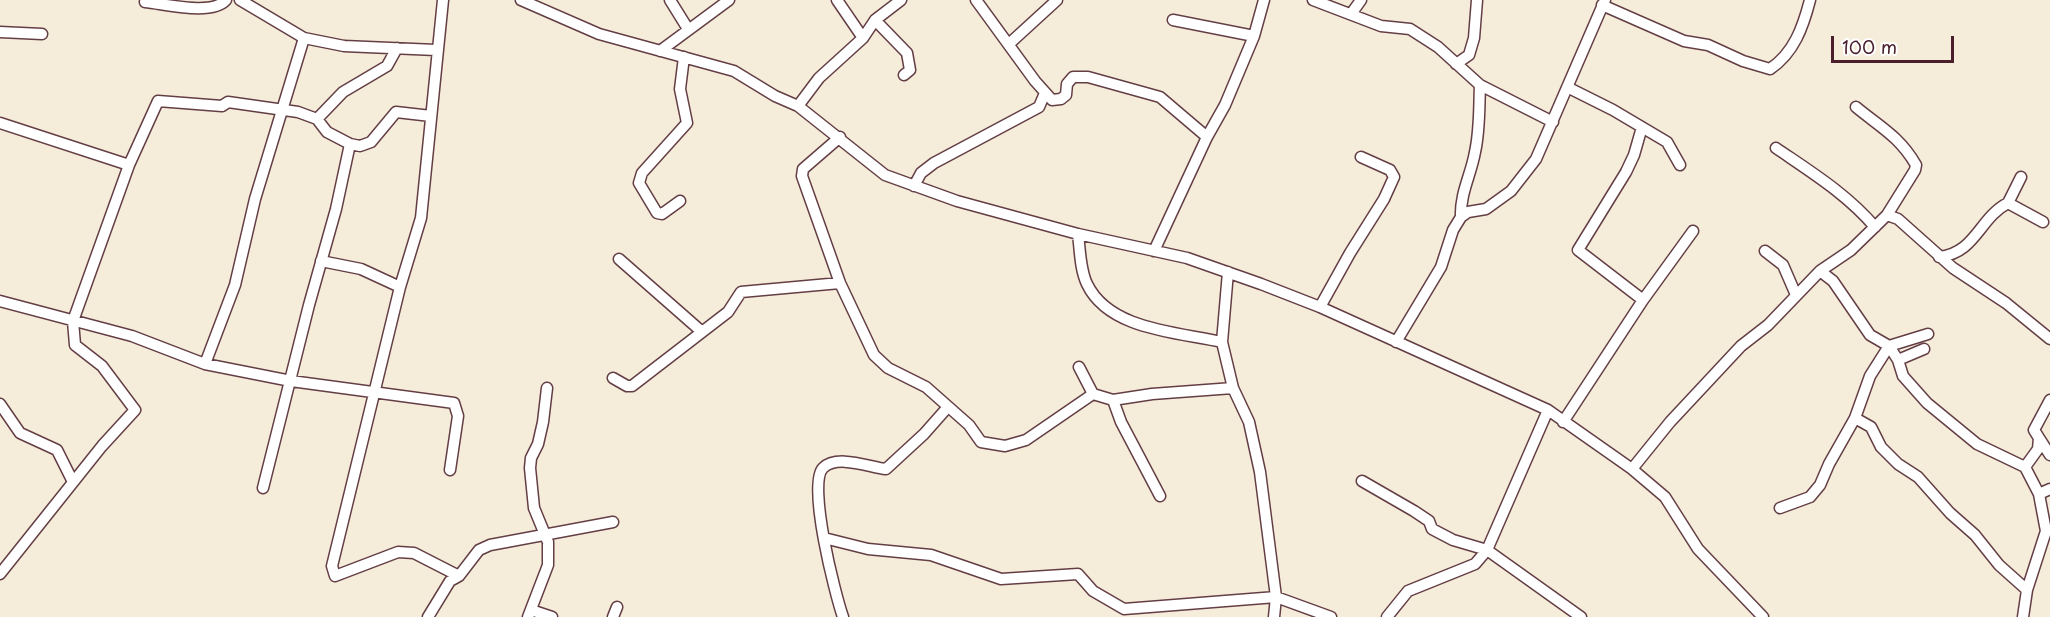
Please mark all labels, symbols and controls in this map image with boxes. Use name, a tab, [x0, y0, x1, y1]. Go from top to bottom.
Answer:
scale bar	[1834, 24, 1957, 62]
text: 100 m	[1842, 33, 1897, 60]

